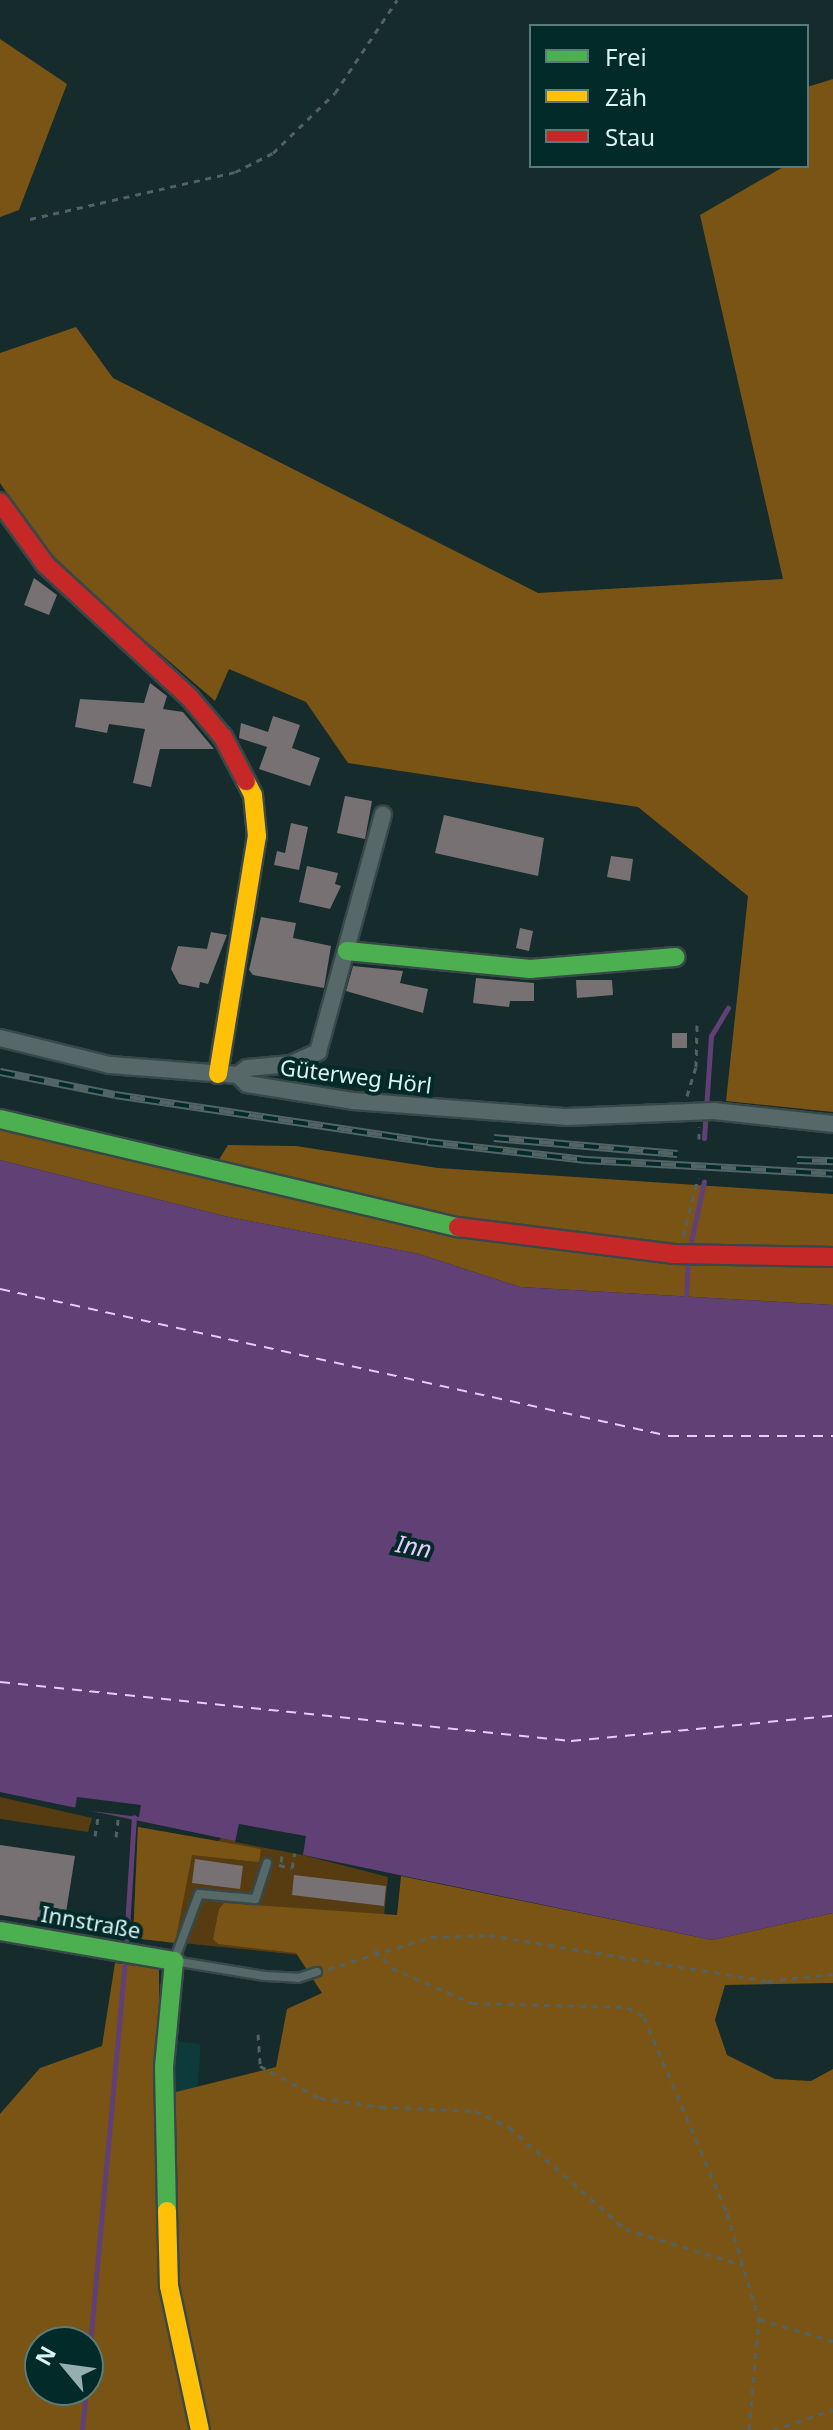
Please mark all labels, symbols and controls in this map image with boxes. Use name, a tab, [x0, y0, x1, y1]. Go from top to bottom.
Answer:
legend	[529, 24, 809, 168]
text: Frei	[605, 40, 647, 73]
text: Zäh	[605, 80, 647, 113]
text: Stau	[605, 120, 655, 153]
street label: Güterweg Hörl	[279, 1054, 433, 1098]
water label: Inn	[394, 1528, 434, 1564]
street label: Innstraße	[39, 1900, 143, 1944]
north arrow	[24, 2326, 104, 2406]
text: N	[27, 2340, 62, 2370]

